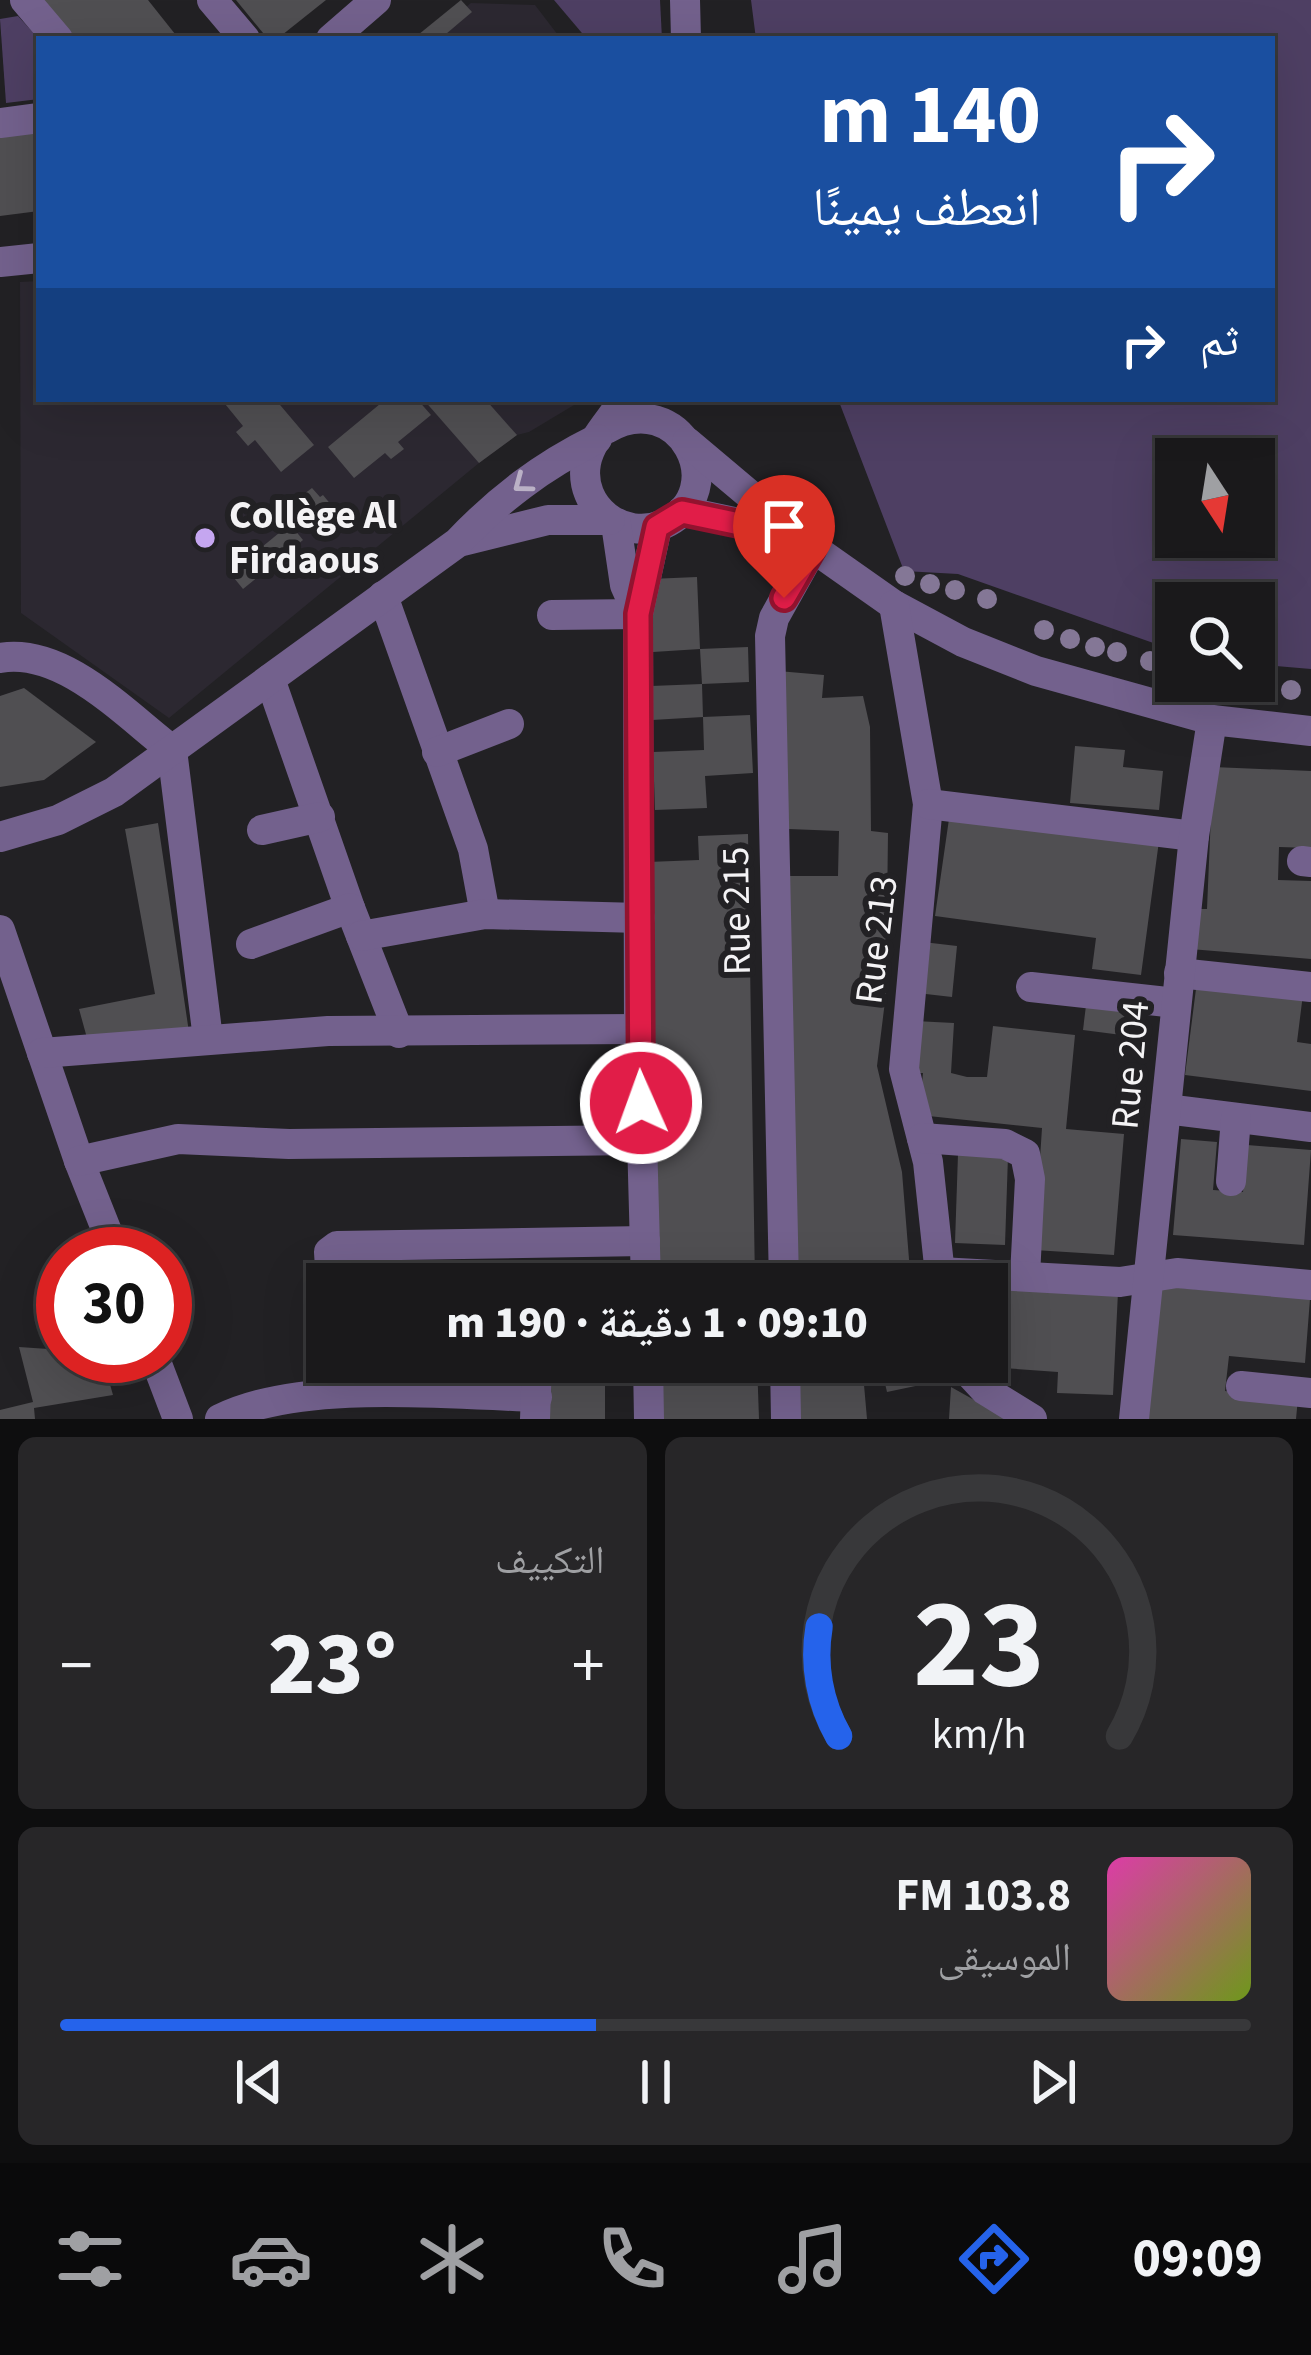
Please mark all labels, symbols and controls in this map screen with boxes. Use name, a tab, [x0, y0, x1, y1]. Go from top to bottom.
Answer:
text: 140 m	[819, 56, 1041, 176]
icon: right	[1083, 84, 1239, 240]
text: انعطف يمينًا	[812, 170, 1041, 247]
text: ثم	[1200, 309, 1239, 373]
icon: right	[1110, 312, 1176, 378]
north arrow	[1155, 438, 1275, 558]
map controls	[1155, 438, 1275, 702]
one-way arrow	[513, 469, 535, 491]
pin	[733, 475, 835, 598]
place label: Collège Al Firdaous	[229, 488, 397, 589]
icon: arrive	[751, 493, 817, 559]
marker: Collège Al Firdaous	[192, 525, 218, 551]
button: search	[1155, 582, 1275, 702]
street label: Rue 215	[708, 846, 766, 976]
street label: Rue 213	[841, 873, 913, 1007]
street label: Rue 204	[1097, 998, 1165, 1132]
position arrow	[578, 1040, 704, 1166]
speed limit sign: 30	[36, 1227, 192, 1383]
text: 09:10 · 1 دقيقة · 190 m	[446, 1291, 868, 1355]
text: التكييف	[495, 1533, 605, 1589]
text: 23	[913, 1557, 1045, 1735]
text: 23°	[267, 1601, 397, 1729]
text: −	[60, 1619, 93, 1713]
text: +	[572, 1619, 604, 1713]
text: km/h	[931, 1704, 1026, 1765]
text: 103.8 FM	[896, 1864, 1071, 1928]
text: الموسيقى	[938, 1930, 1071, 1986]
icon: previous	[226, 2049, 292, 2115]
icon: pause	[623, 2049, 689, 2115]
icon: next	[1020, 2049, 1086, 2115]
icon: filters	[48, 2217, 132, 2301]
icon: car	[229, 2217, 313, 2301]
icon: climate	[410, 2217, 494, 2301]
icon: phone	[590, 2217, 674, 2301]
icon: music	[771, 2217, 855, 2301]
icon: directions	[952, 2217, 1036, 2301]
text: 09:09	[1132, 2221, 1263, 2298]

